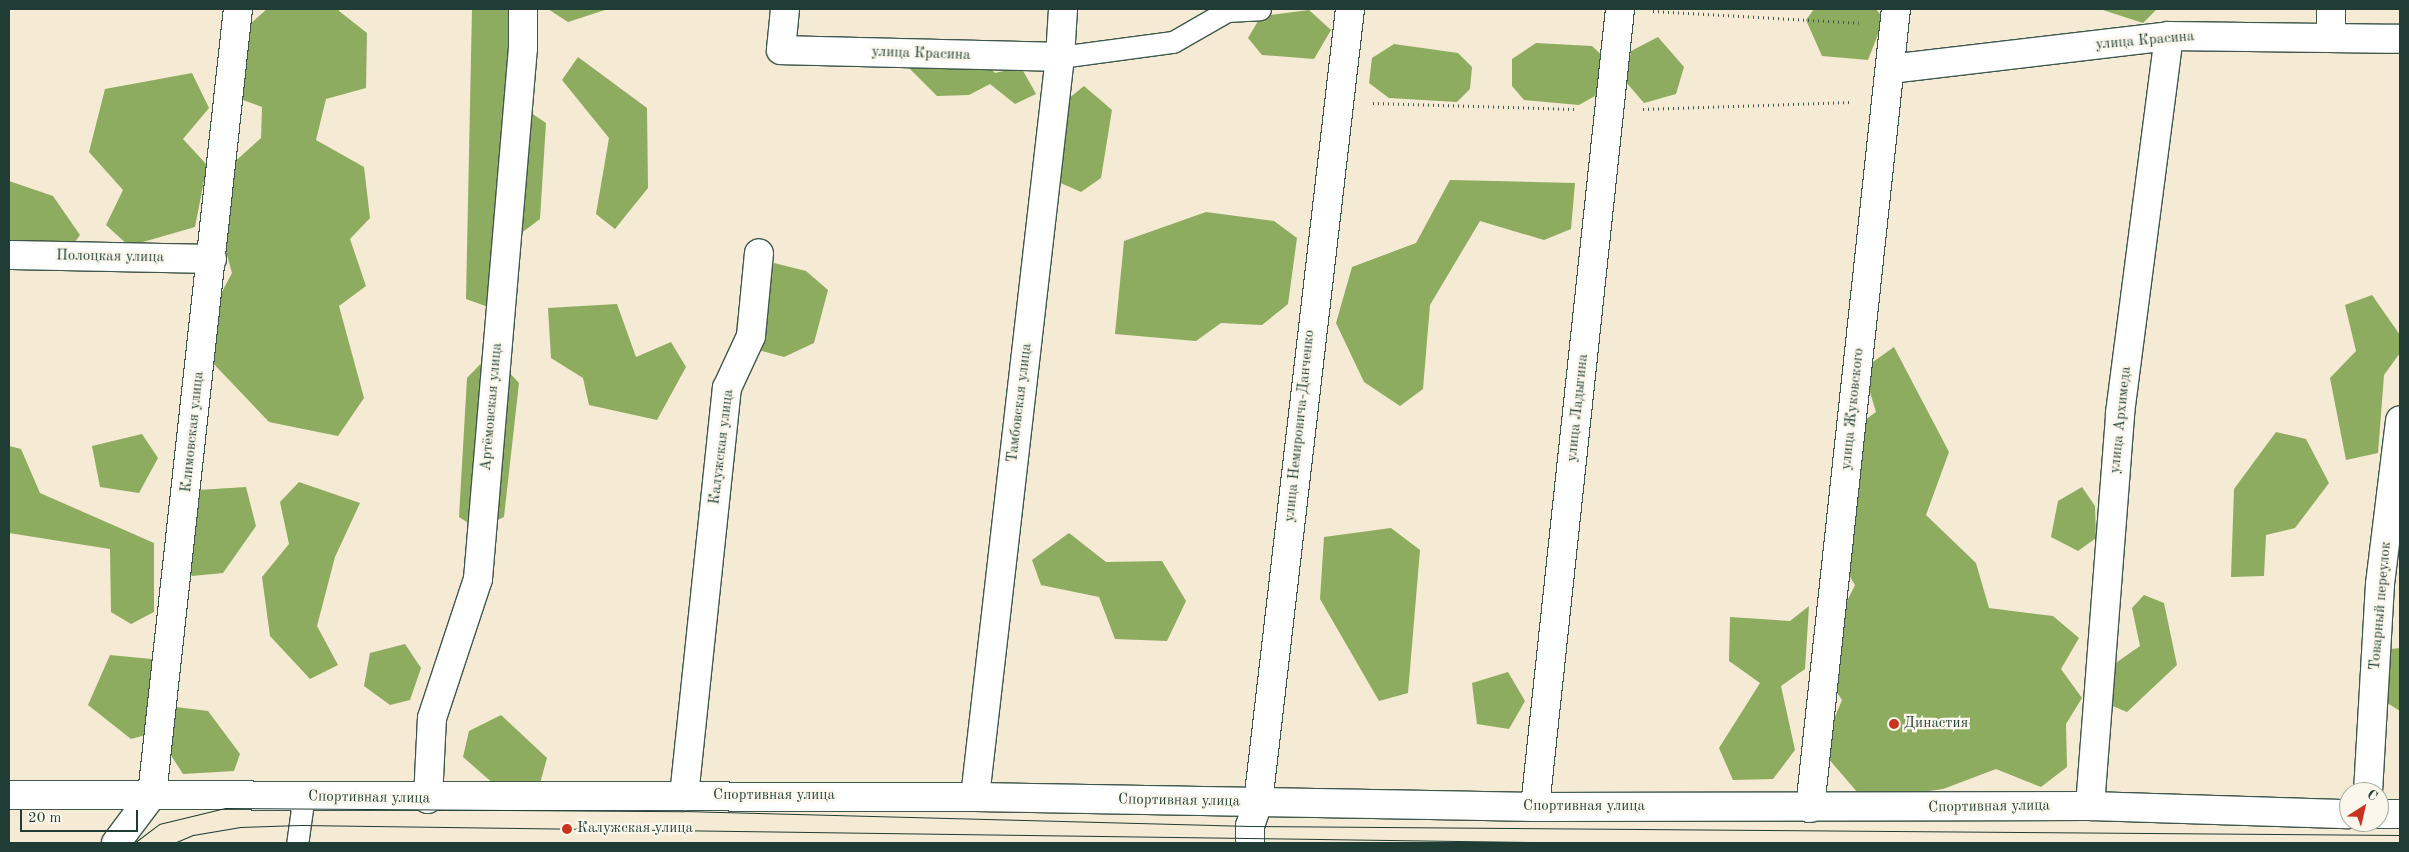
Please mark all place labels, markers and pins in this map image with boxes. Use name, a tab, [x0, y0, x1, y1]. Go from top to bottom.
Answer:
place label: Династия	[1904, 715, 1968, 733]
marker: Династия	[1888, 718, 1900, 730]
place label: Калужская улица	[577, 820, 693, 838]
marker: Калужская улица	[561, 823, 573, 835]

